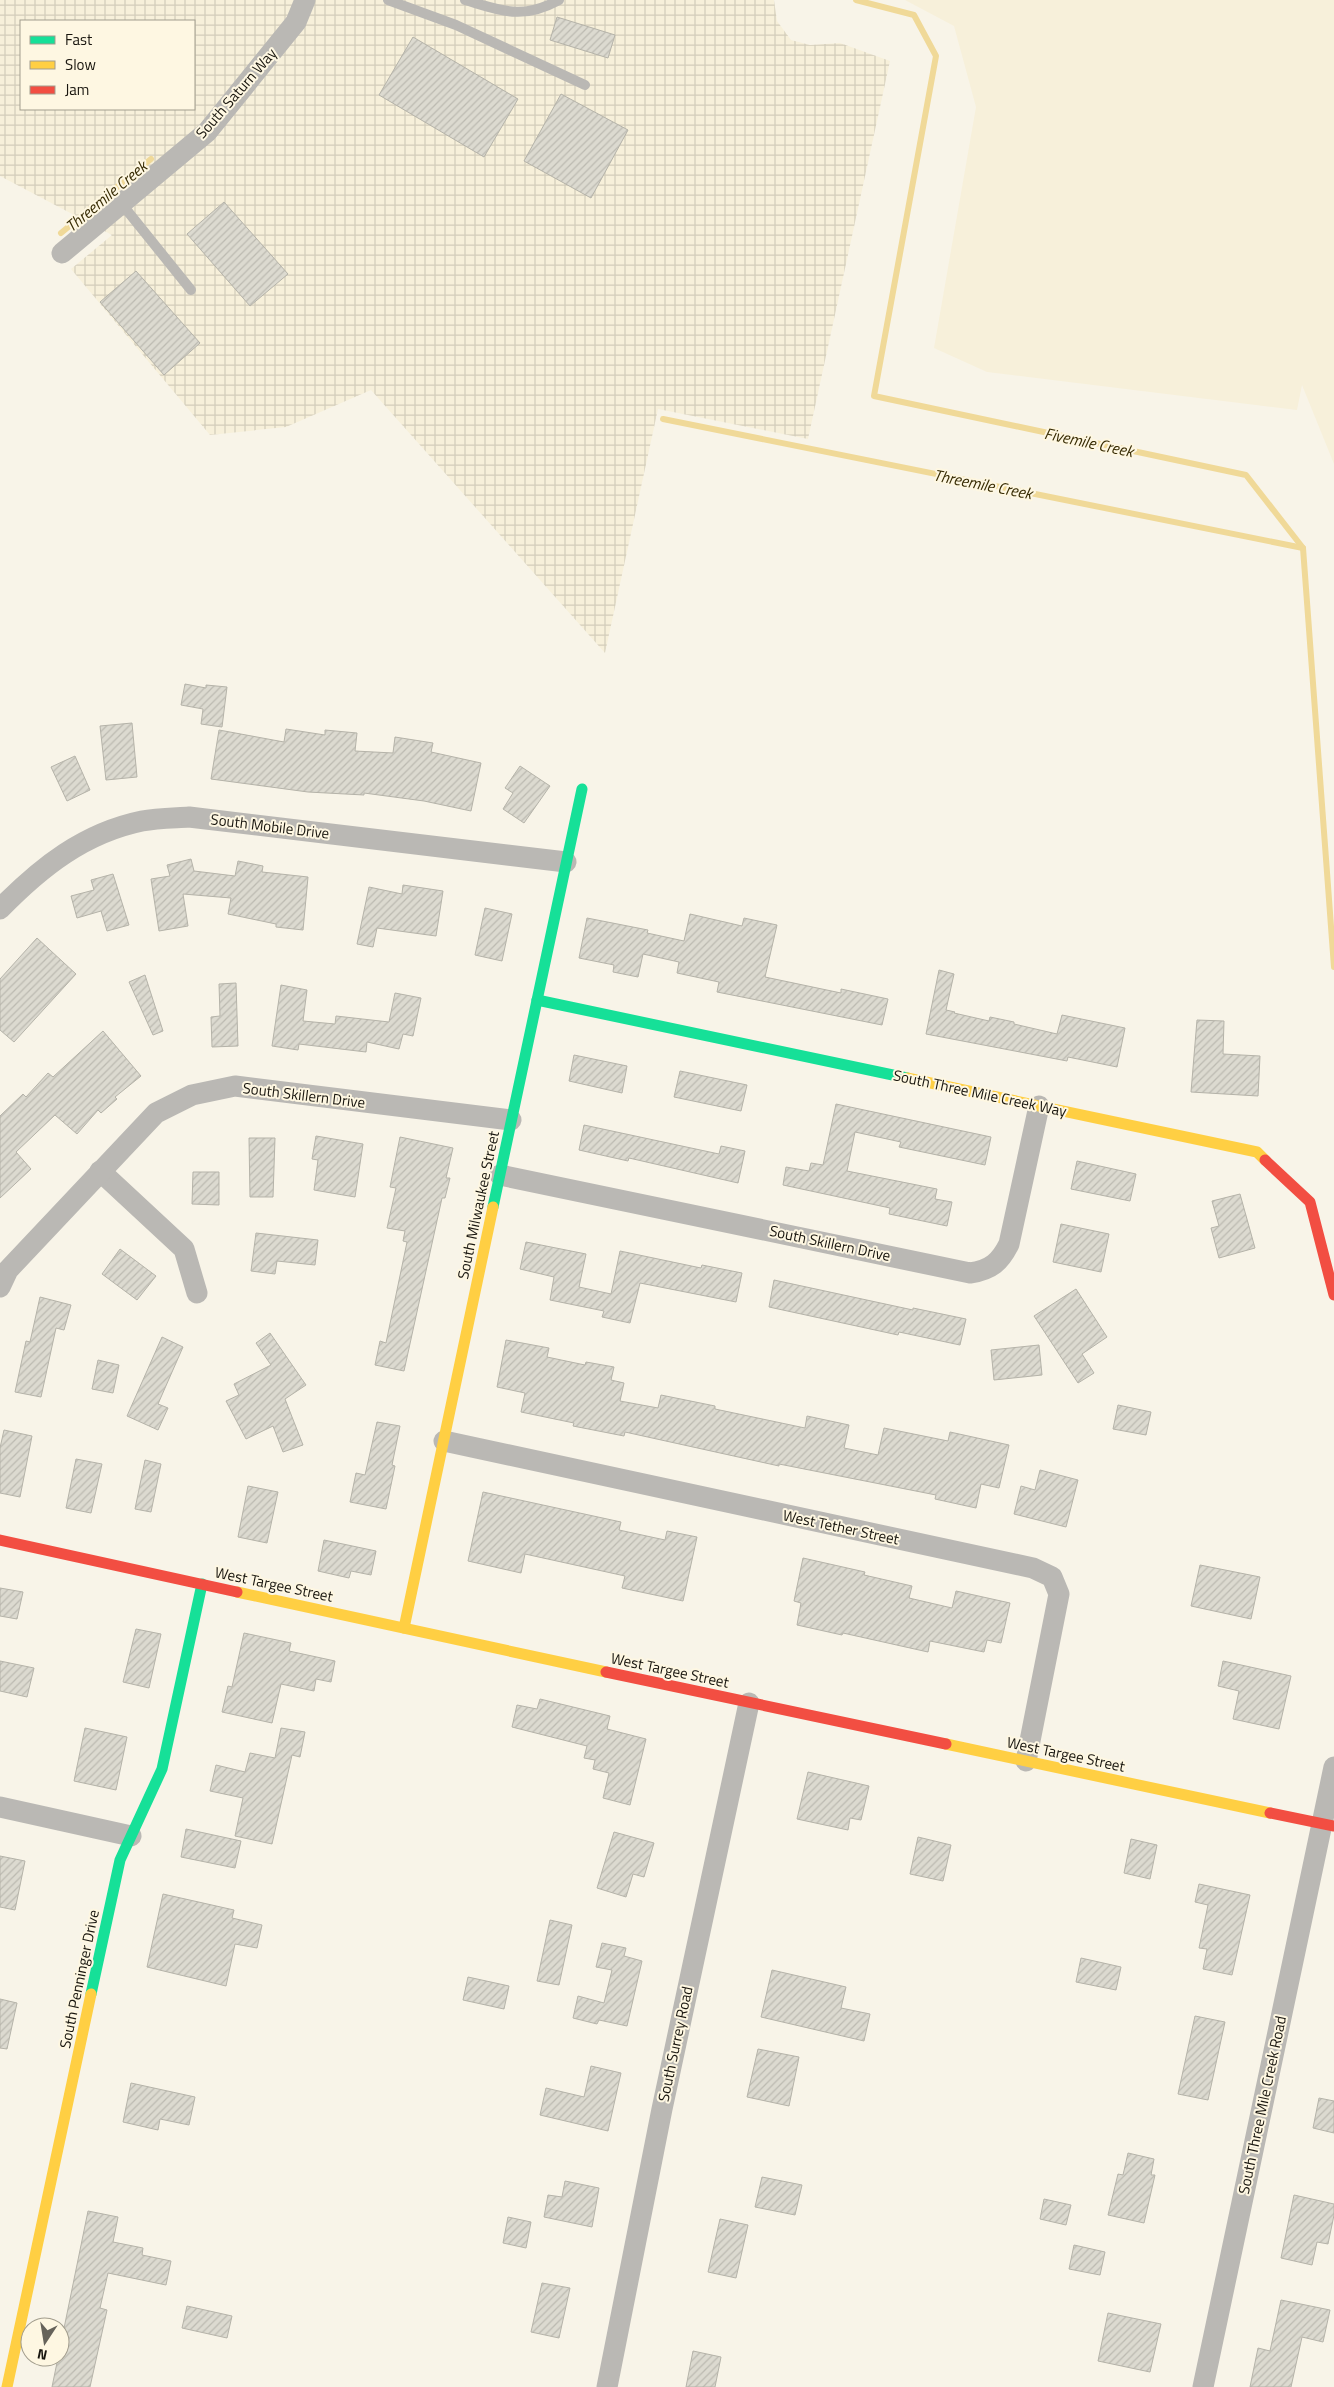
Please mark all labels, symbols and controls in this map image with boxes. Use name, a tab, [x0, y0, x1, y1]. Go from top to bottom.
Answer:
legend	[20, 20, 195, 110]
text: Fast	[65, 28, 93, 51]
street label: South Saturn Way	[190, 43, 282, 143]
text: Slow	[65, 53, 96, 76]
text: Jam	[65, 78, 89, 101]
water label: Threemile Creek	[60, 153, 153, 237]
water label: Fivemile Creek	[1042, 421, 1138, 464]
water label: Threemile Creek	[932, 463, 1036, 506]
street label: South Mobile Drive	[209, 807, 331, 845]
street label: South Three Mile Creek Way	[891, 1063, 1069, 1123]
street label: South Skillern Drive	[242, 1076, 366, 1114]
street label: South Milwaukee Street	[451, 1128, 505, 1281]
street label: South Skillern Drive	[767, 1219, 893, 1267]
street label: West Tether Street	[781, 1503, 902, 1551]
street label: West Targee Street	[213, 1560, 336, 1608]
street label: West Targee Street	[609, 1646, 732, 1694]
street label: West Targee Street	[1005, 1730, 1128, 1778]
street label: South Penninger Drive	[53, 1908, 105, 2050]
street label: South Surrey Road	[652, 1984, 698, 2104]
street label: South Three Mile Creek Road	[1232, 2014, 1292, 2196]
north arrow	[20, 2317, 70, 2367]
text: N	[35, 2344, 49, 2366]

